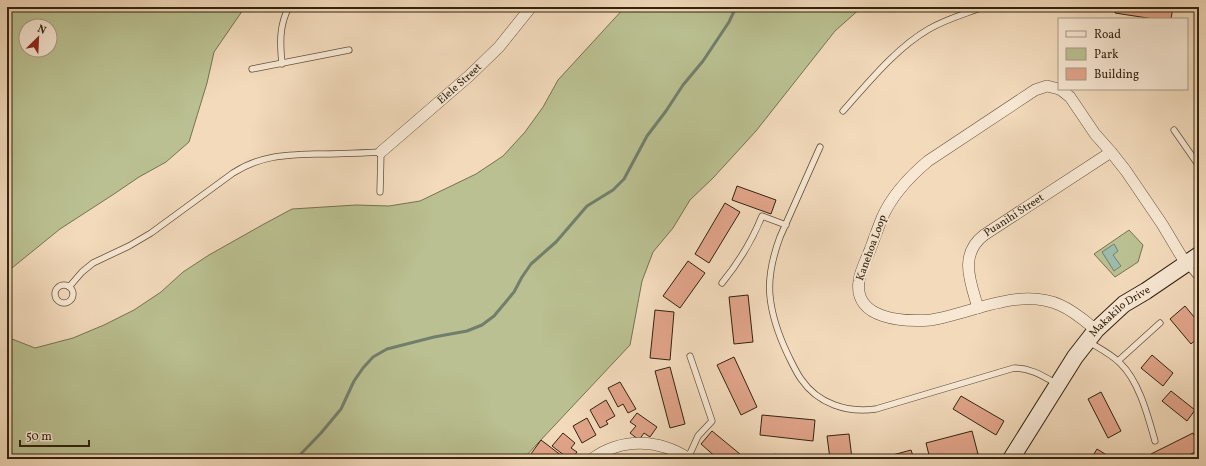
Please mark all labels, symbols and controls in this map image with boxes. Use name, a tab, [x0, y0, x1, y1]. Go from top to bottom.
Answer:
north arrow	[18, 18, 58, 58]
legend	[1058, 18, 1188, 90]
text: N	[35, 22, 48, 39]
text: Road	[1094, 27, 1121, 43]
text: Park	[1094, 47, 1119, 63]
street label: Elele Street	[434, 60, 485, 108]
text: Building	[1094, 67, 1139, 83]
street label: Puanihi Street	[981, 190, 1047, 241]
street label: Kanehoa Loop	[853, 213, 891, 283]
street label: Makakilo Drive	[1086, 283, 1154, 340]
scale bar	[20, 422, 89, 448]
text: 50 m	[26, 429, 52, 445]

